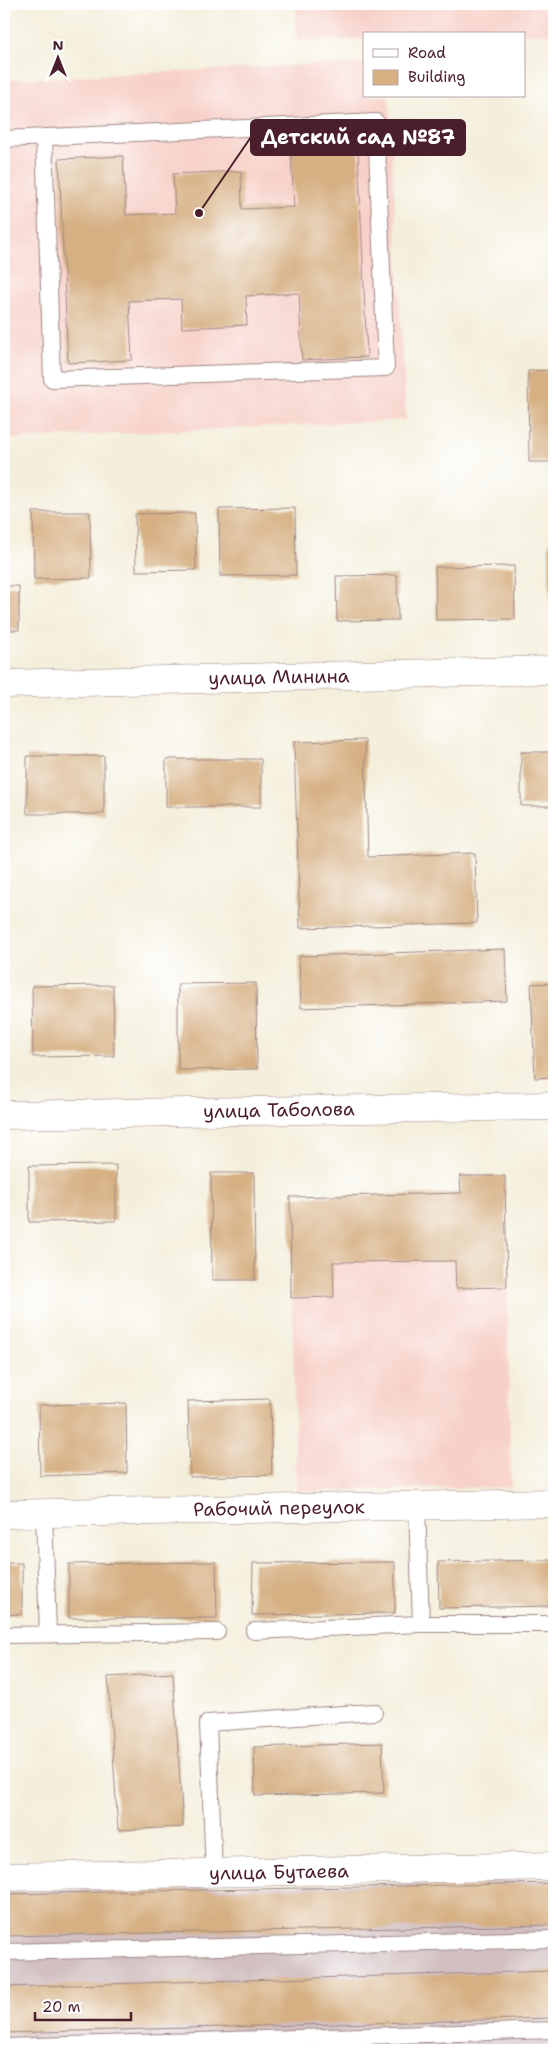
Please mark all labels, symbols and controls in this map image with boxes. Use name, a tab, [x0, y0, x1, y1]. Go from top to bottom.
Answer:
north arrow	[32, 32, 82, 82]
legend	[363, 32, 526, 98]
text: N	[52, 36, 64, 54]
text: Road	[408, 43, 446, 63]
text: Building	[408, 67, 465, 87]
callout: Детский сад №87	[251, 120, 465, 155]
text: Детский сад №87	[261, 124, 455, 150]
street label: улица Минина	[208, 663, 350, 691]
street label: улица Таболова	[203, 1096, 355, 1124]
street label: Рабочий переулок	[193, 1494, 365, 1522]
street label: улица Бутаева	[209, 1858, 349, 1886]
scale bar	[35, 1989, 131, 2021]
text: 20 m	[42, 1997, 81, 2017]

